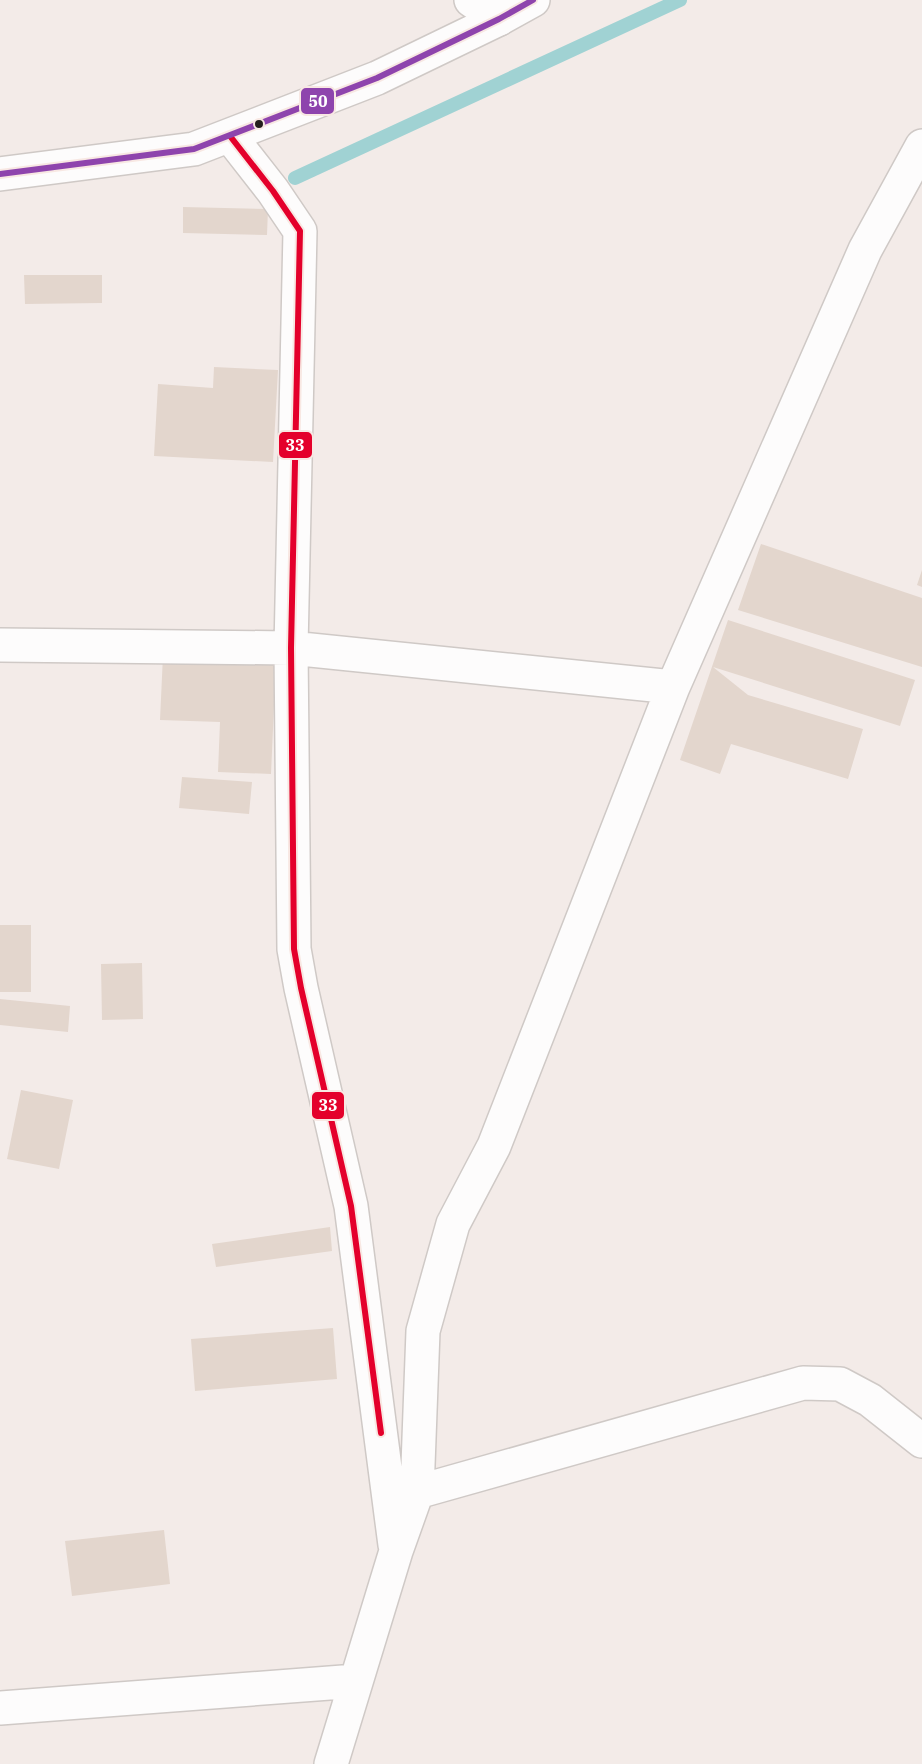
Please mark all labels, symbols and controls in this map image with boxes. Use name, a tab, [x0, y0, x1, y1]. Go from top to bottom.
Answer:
line badge: 50	[300, 87, 335, 115]
text: 50	[308, 91, 328, 111]
unlabelled marker	[253, 118, 265, 130]
line badge: 33	[278, 431, 313, 459]
text: 33	[285, 435, 305, 455]
line badge: 33	[311, 1091, 345, 1120]
text: 33	[318, 1095, 338, 1115]

